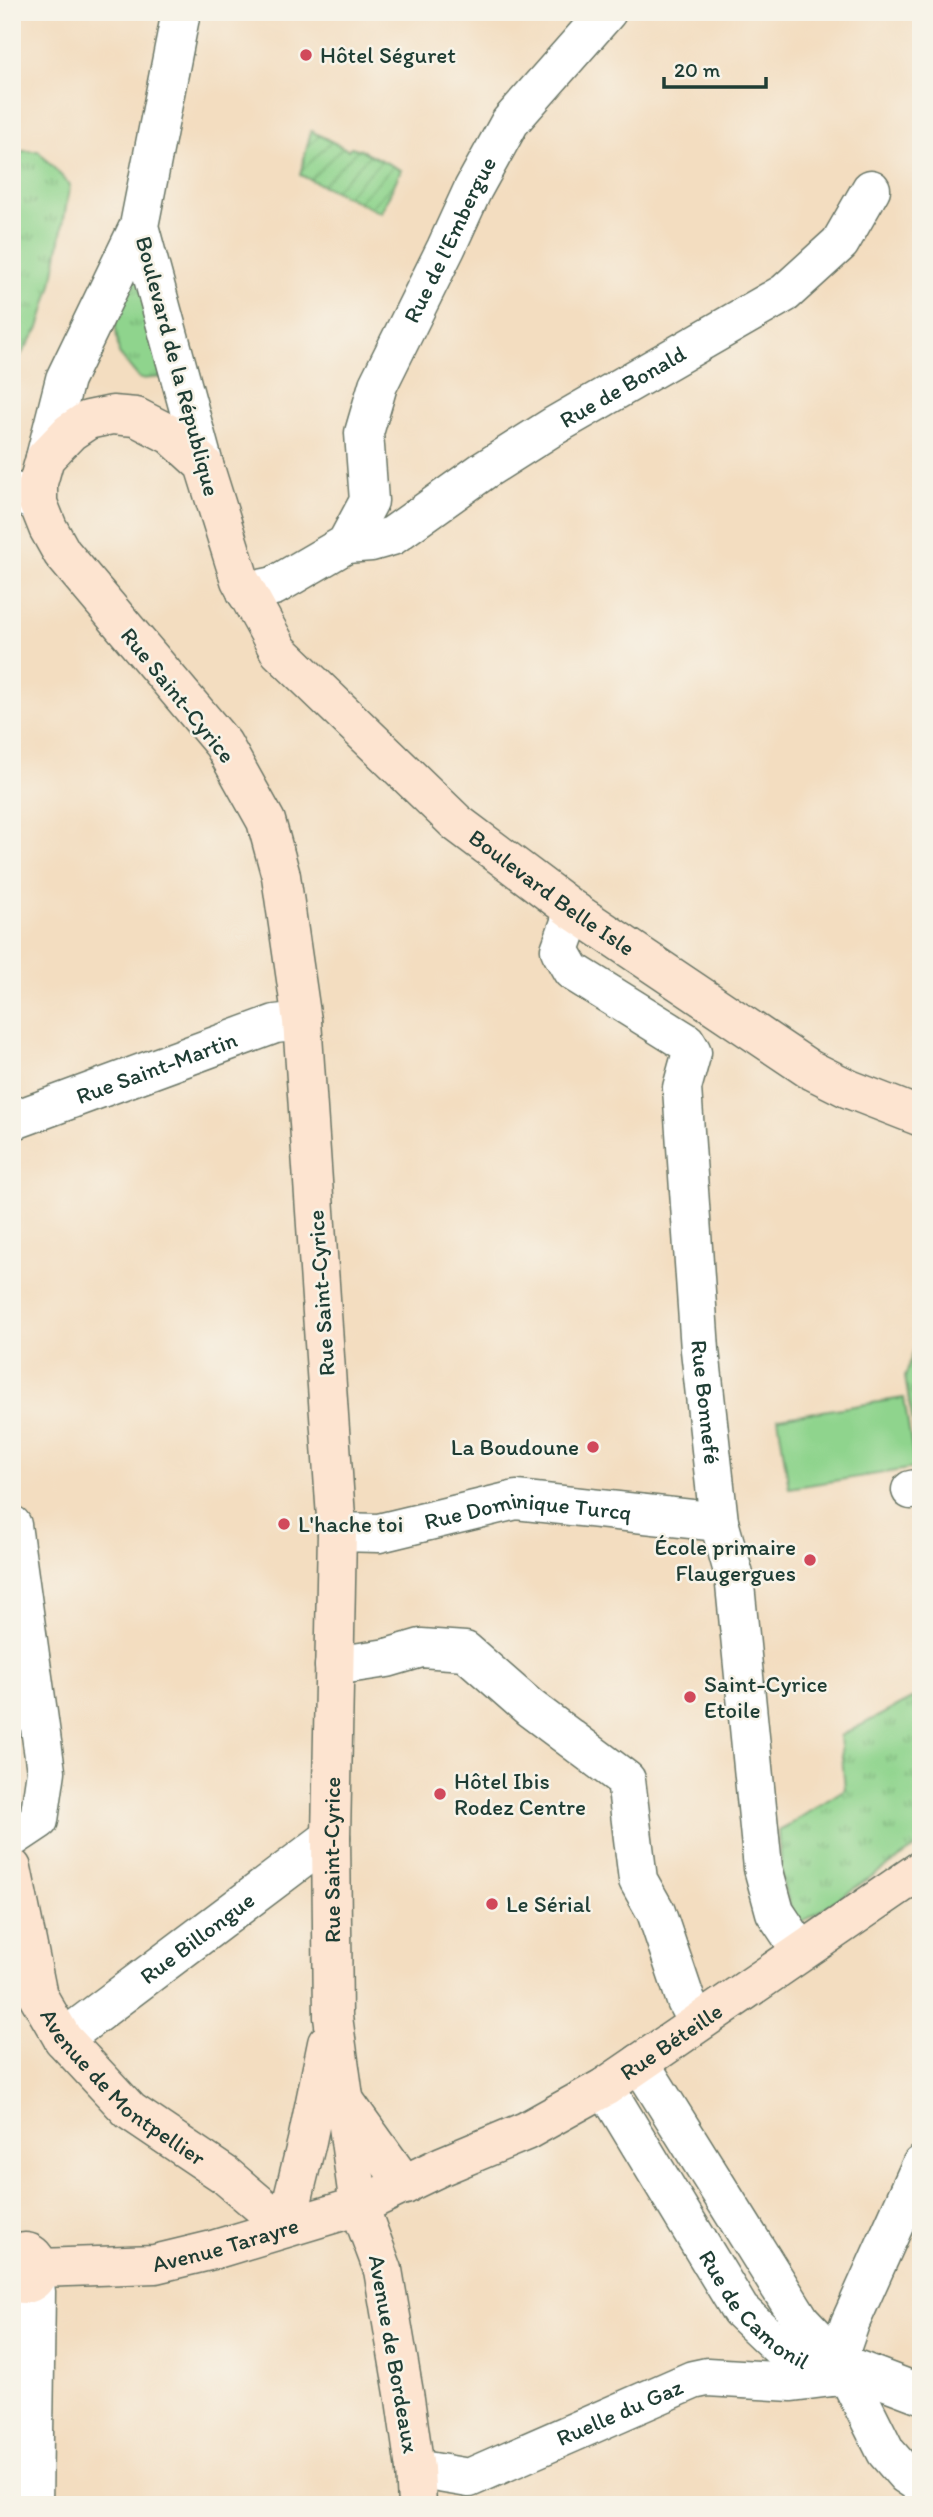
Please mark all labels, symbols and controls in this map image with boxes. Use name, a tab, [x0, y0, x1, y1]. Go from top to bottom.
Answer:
place label: Hôtel Séguret	[320, 41, 456, 69]
scale bar	[664, 46, 765, 90]
marker: Hôtel Séguret	[298, 47, 314, 63]
text: 20 m	[674, 57, 721, 82]
street label: Rue de l'Embergue	[397, 152, 502, 327]
street label: Boulevard de la République	[130, 233, 226, 499]
street label: Rue de Bonald	[554, 339, 691, 434]
street label: Rue Saint-Cyrice	[115, 622, 241, 768]
street label: Boulevard Belle Isle	[463, 823, 640, 962]
street label: Rue Saint-Martin	[72, 1025, 241, 1110]
street label: Rue Saint-Cyrice	[301, 1209, 341, 1377]
street label: Rue Bonnefé	[685, 1339, 727, 1466]
place label: La Boudoune	[451, 1433, 579, 1461]
marker: La Boudoune	[585, 1439, 601, 1455]
street label: Rue Dominique Turcq	[421, 1486, 633, 1536]
place label: L'hache toi	[298, 1510, 403, 1538]
marker: L'hache toi	[276, 1516, 292, 1532]
place label: École primaire Flaugergues	[654, 1533, 796, 1587]
marker: École primaire Flaugergues	[802, 1552, 818, 1568]
place label: Saint-Cyrice Etoile	[704, 1670, 828, 1724]
marker: Saint-Cyrice Etoile	[682, 1689, 698, 1705]
place label: Hôtel Ibis Rodez Centre	[454, 1767, 586, 1821]
street label: Rue Saint-Cyrice	[317, 1776, 346, 1943]
marker: Hôtel Ibis Rodez Centre	[432, 1786, 448, 1802]
street label: Rue Billongue	[134, 1886, 260, 1990]
place label: Le Sérial	[506, 1890, 592, 1918]
marker: Le Sérial	[484, 1896, 500, 1912]
street label: Rue Béteille	[615, 1997, 728, 2087]
street label: Avenue de Montpellier	[34, 2003, 211, 2172]
street label: Avenue Tarayre	[149, 2211, 302, 2278]
street label: Rue de Camonil	[693, 2245, 815, 2375]
street label: Avenue de Bordeaux	[363, 2253, 425, 2456]
street label: Ruelle du Gaz	[552, 2372, 687, 2452]

